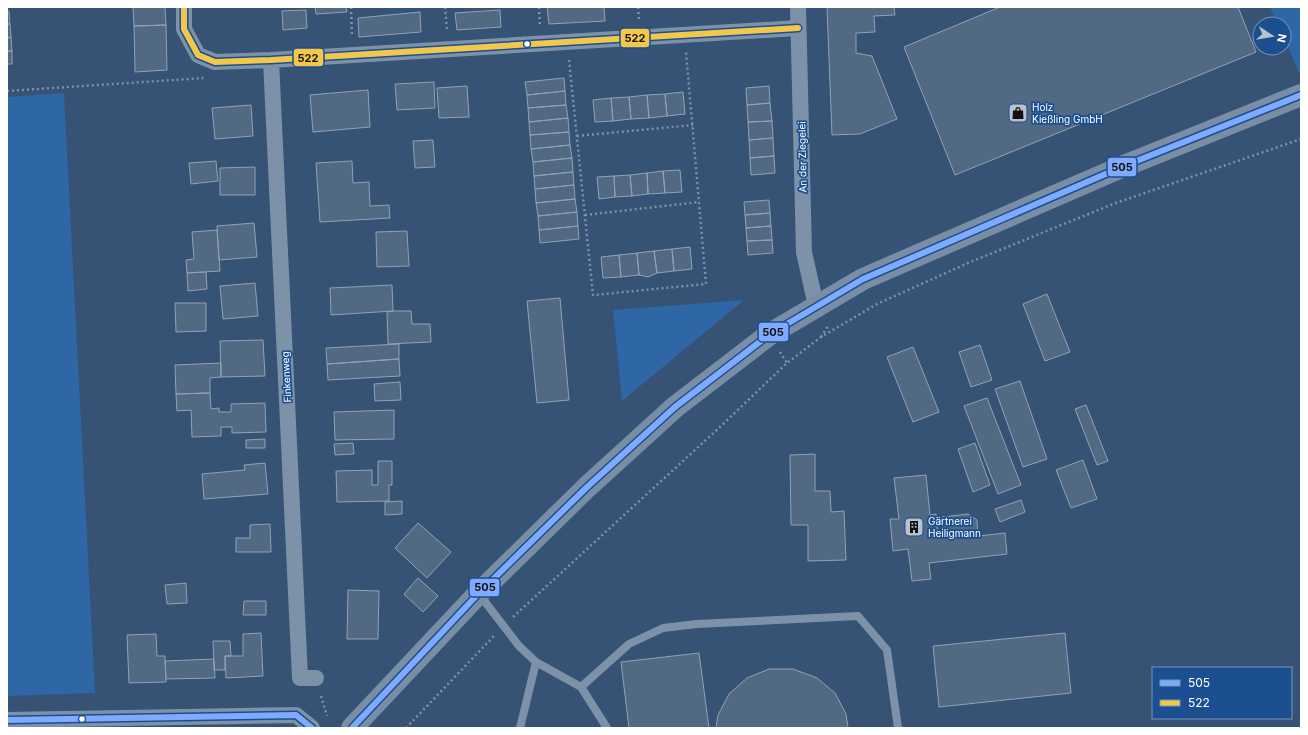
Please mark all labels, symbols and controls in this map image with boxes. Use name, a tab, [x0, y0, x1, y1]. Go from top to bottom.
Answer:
north arrow	[1252, 16, 1292, 56]
line badge: 522	[620, 28, 650, 48]
text: 522	[625, 31, 646, 45]
text: N	[1274, 33, 1290, 44]
unlabelled marker	[522, 39, 532, 49]
line badge: 522	[293, 48, 324, 67]
text: 522	[298, 51, 319, 65]
place label: Holz Kießling GmbH	[1032, 101, 1103, 125]
shop icon: Holz Kießling GmbH	[1007, 102, 1029, 124]
street label: An der Ziegelei	[795, 121, 809, 193]
line badge: 505	[1107, 157, 1137, 177]
text: 505	[1111, 160, 1133, 174]
line badge: 505	[758, 322, 789, 342]
text: 505	[762, 325, 784, 339]
street label: Finkenweg	[279, 351, 293, 403]
place label: Gärtnerei Heiligmann	[928, 515, 981, 539]
building icon: Gärtnerei Heiligmann	[903, 516, 925, 538]
line badge: 505	[469, 578, 500, 597]
text: 505	[474, 580, 496, 594]
legend	[1152, 667, 1292, 719]
text: 505	[1188, 675, 1210, 690]
text: 522	[1188, 695, 1210, 710]
unlabelled marker	[77, 714, 87, 724]

